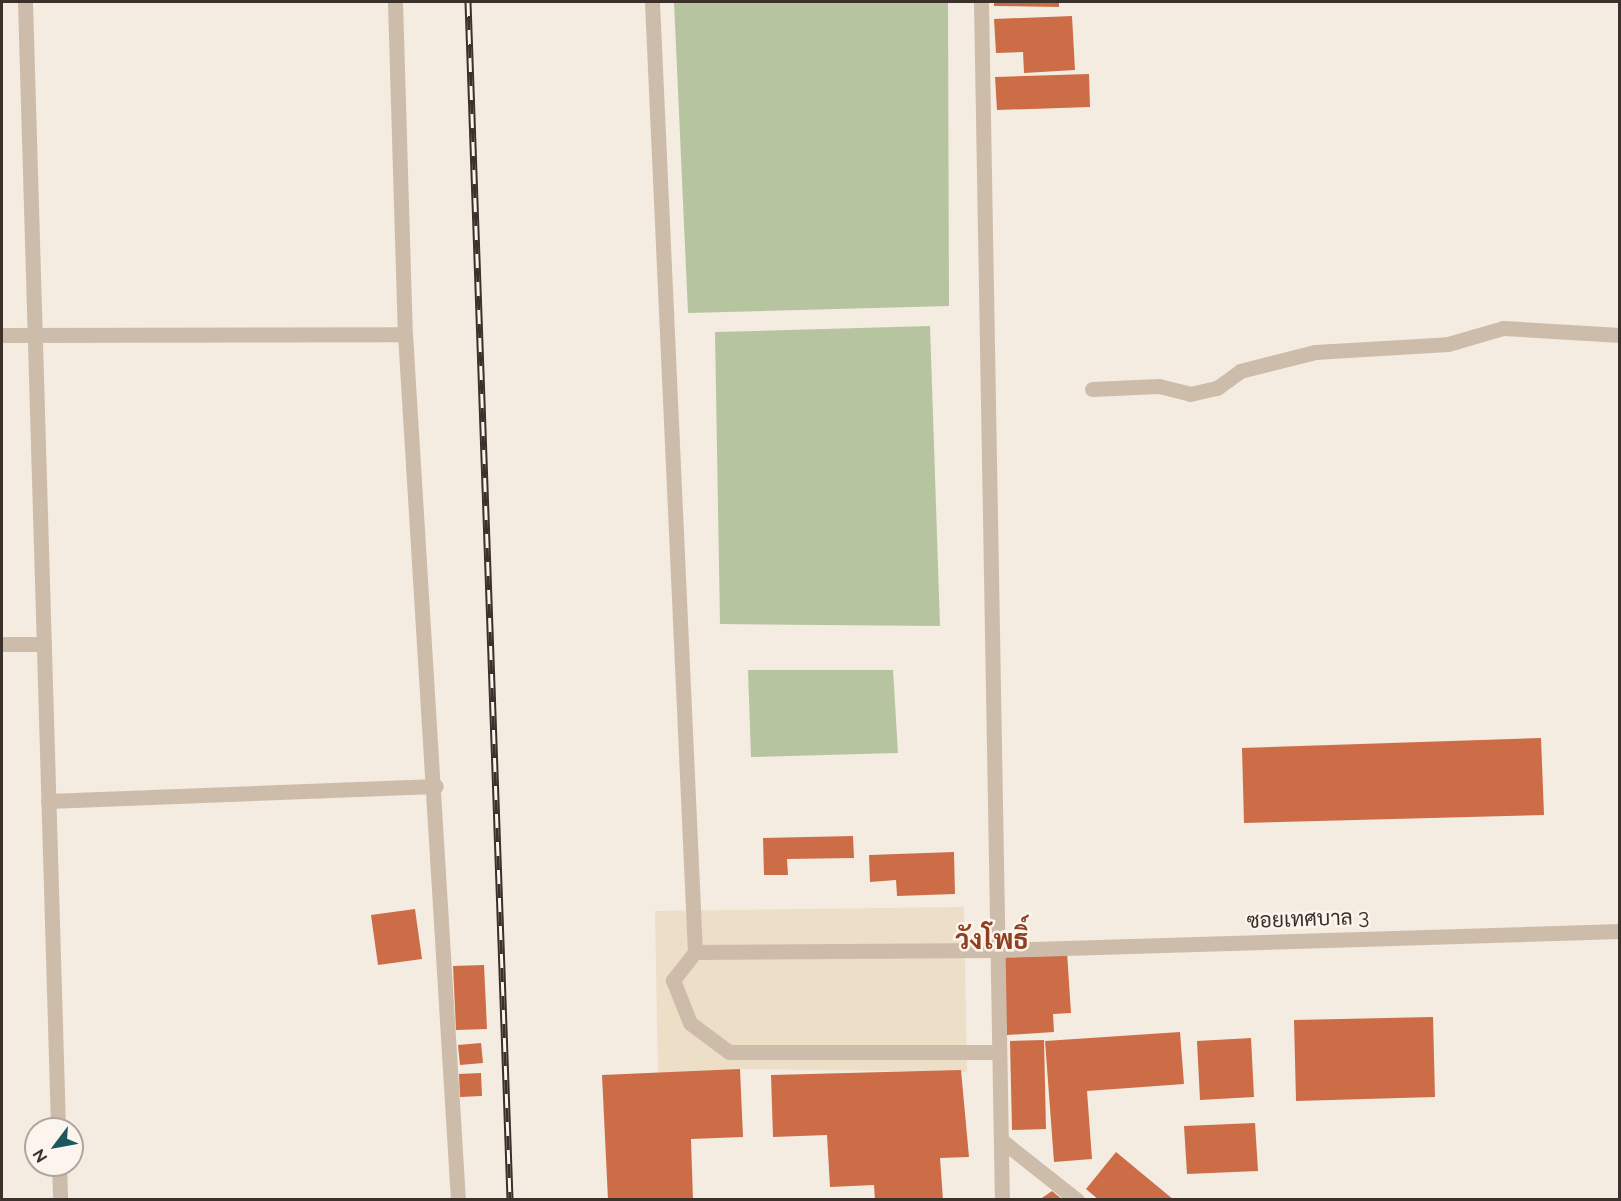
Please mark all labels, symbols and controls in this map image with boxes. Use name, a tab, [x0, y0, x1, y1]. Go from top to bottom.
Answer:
street label: ซอยเทศบาล 3	[1246, 904, 1370, 934]
district label: วังโพธิ์	[955, 924, 1029, 956]
north arrow	[24, 1117, 84, 1177]
text: N	[29, 1146, 51, 1166]

